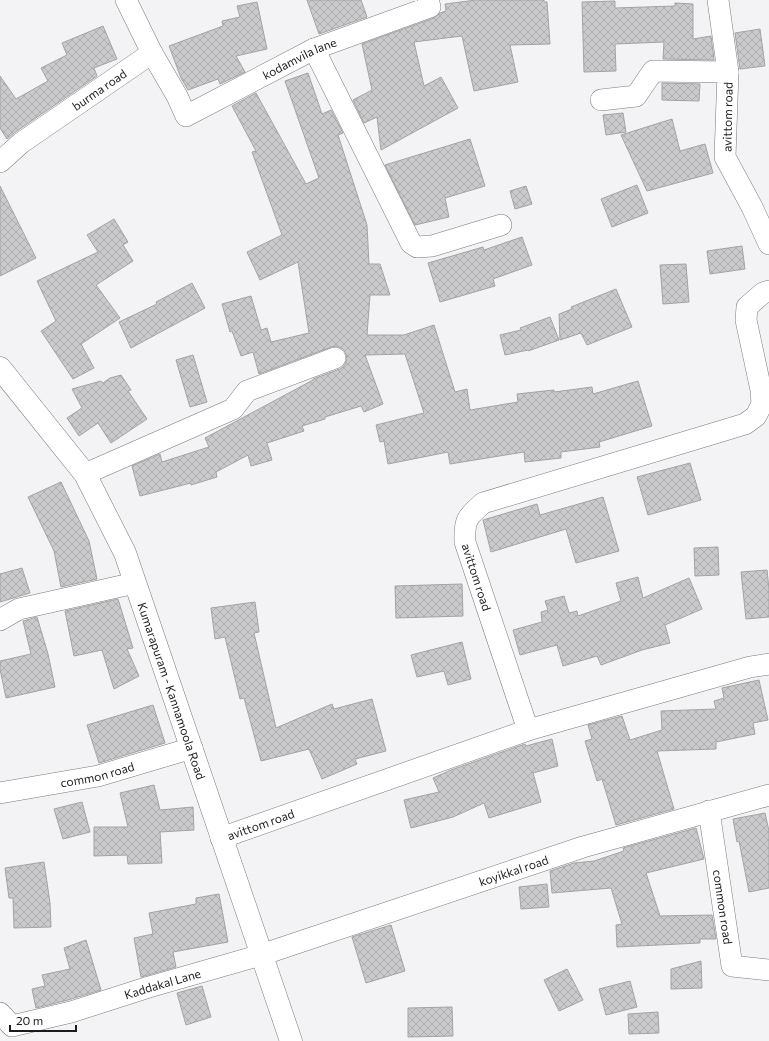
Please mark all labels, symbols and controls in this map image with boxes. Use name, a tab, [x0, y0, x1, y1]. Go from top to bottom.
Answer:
street label: kodamvila lane	[260, 35, 338, 82]
street label: burma road	[69, 66, 129, 113]
street label: avittom road	[719, 82, 735, 152]
street label: avittom road	[460, 542, 494, 613]
street label: Kumarapuram - Kannamoola Road	[135, 600, 209, 781]
street label: common road	[59, 759, 136, 789]
street label: avittom road	[225, 806, 296, 842]
street label: koyikkal road	[477, 852, 550, 888]
street label: common road	[711, 869, 736, 945]
street label: Kaddakal Lane	[122, 966, 202, 1002]
scale bar	[10, 1007, 76, 1033]
text: 20 m	[16, 1013, 43, 1027]

